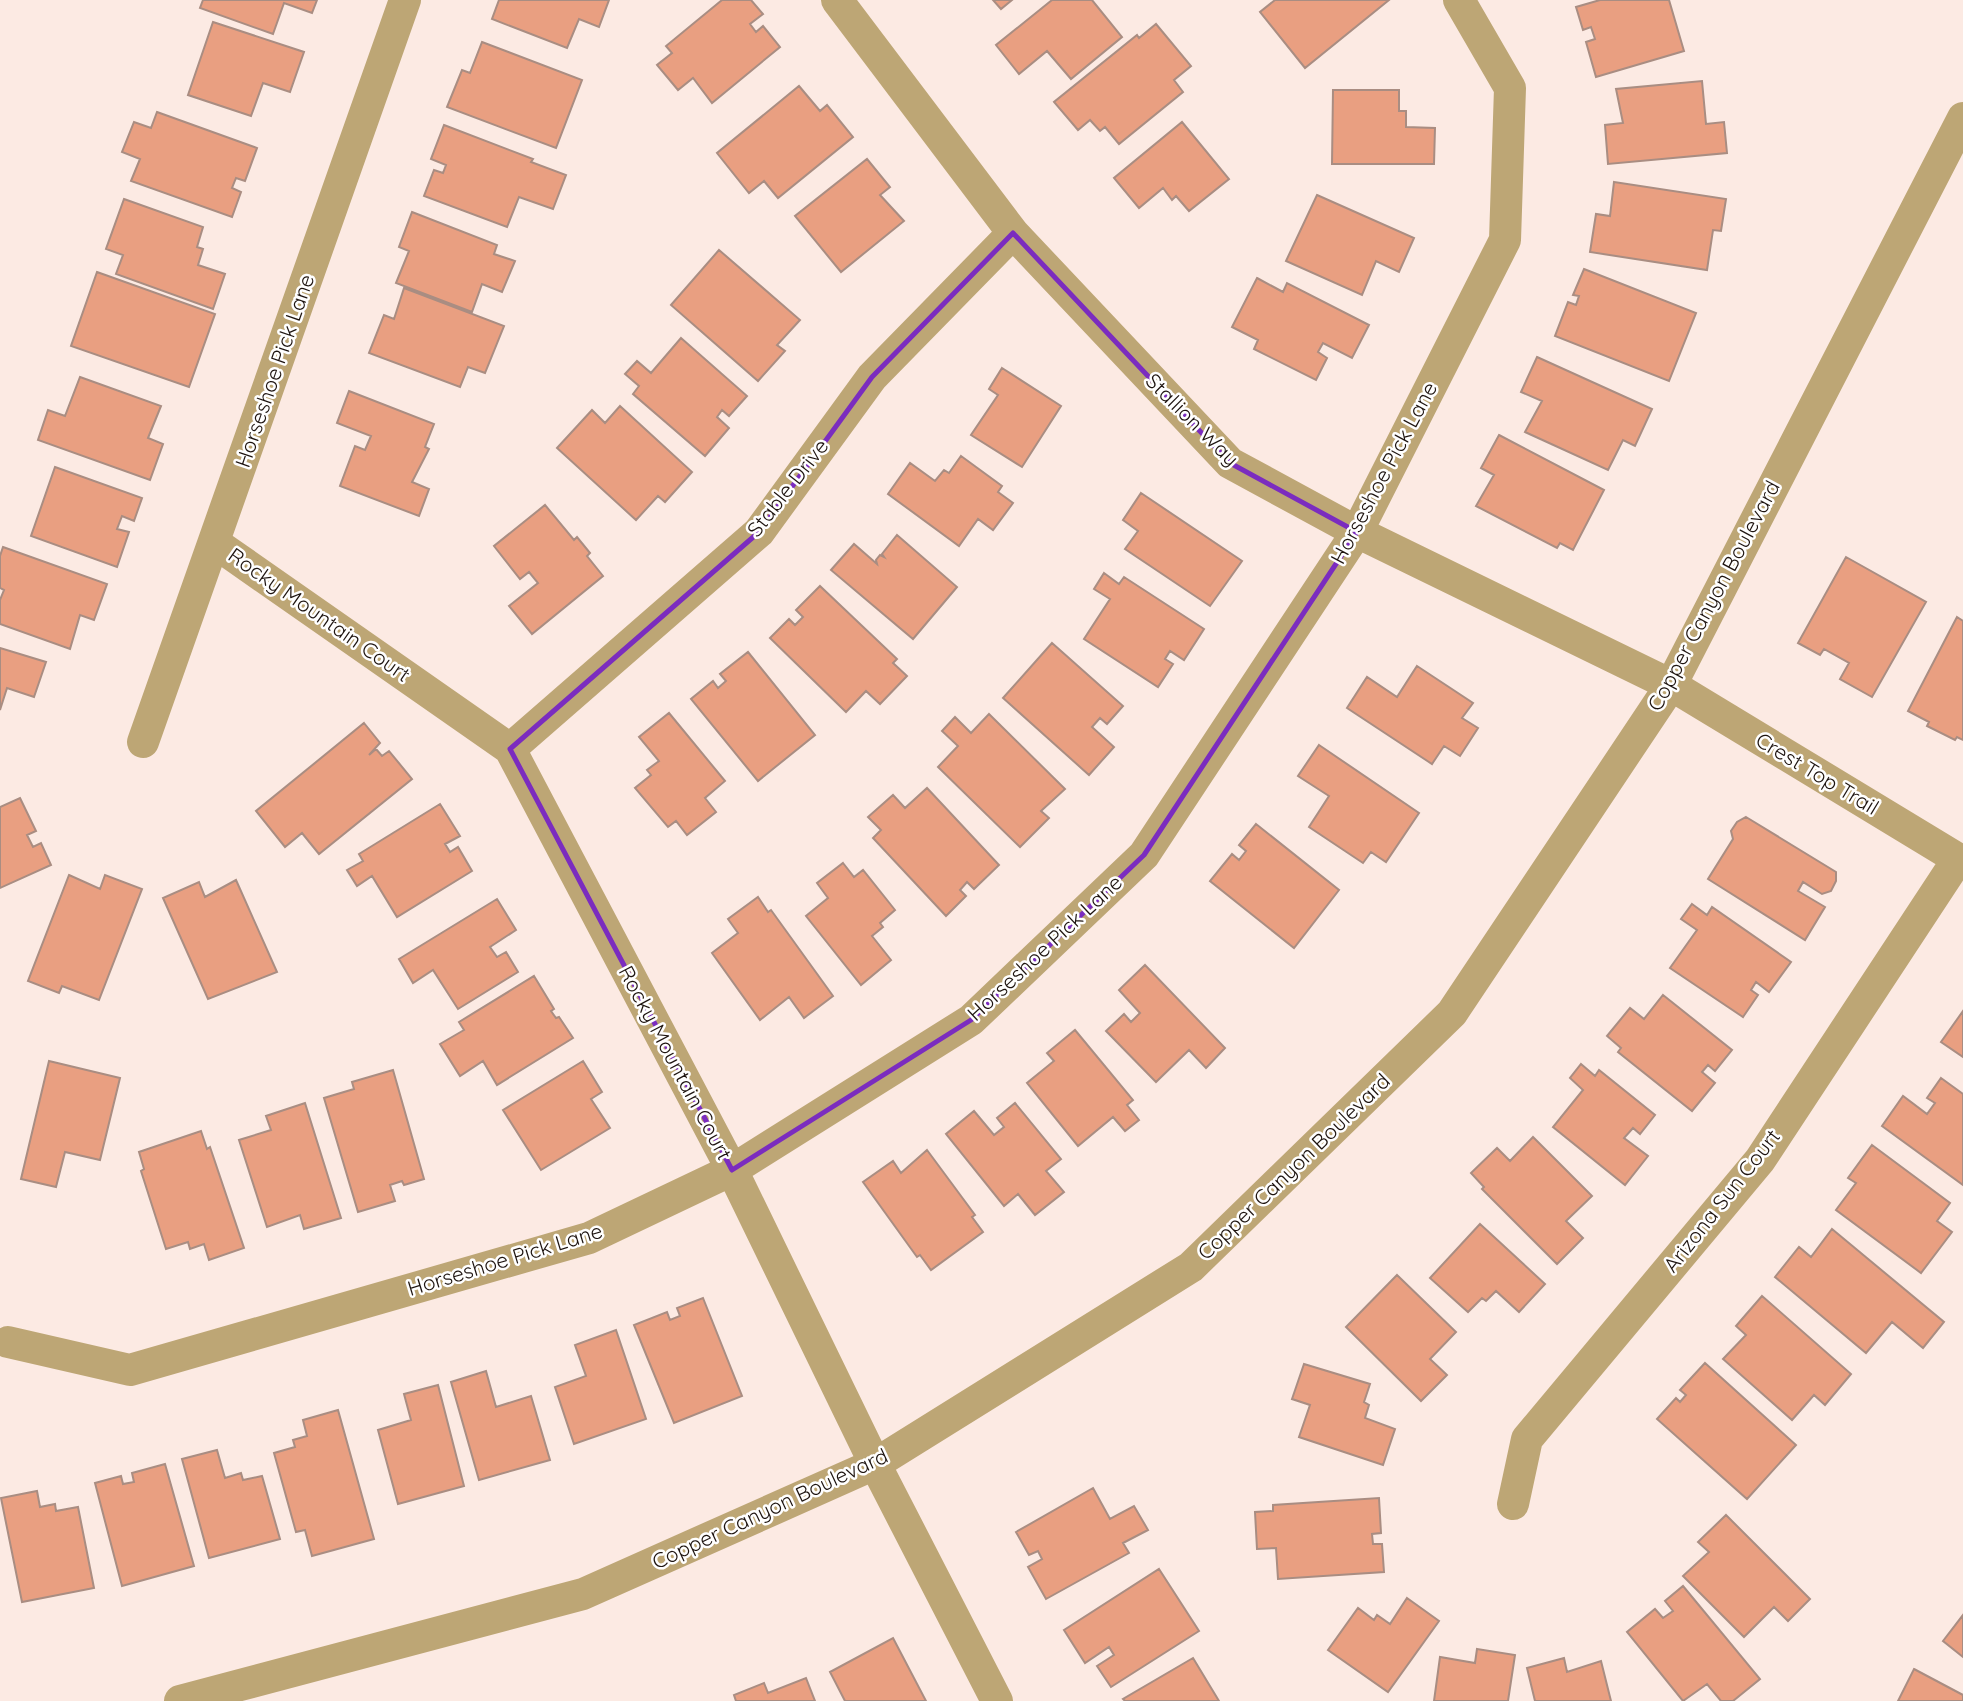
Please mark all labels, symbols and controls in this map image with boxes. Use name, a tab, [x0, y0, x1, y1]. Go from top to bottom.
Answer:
street label: Horseshoe Pick Lane	[229, 271, 319, 471]
street label: Stallion Way	[1141, 367, 1245, 471]
street label: Horseshoe Pick Lane	[1324, 377, 1442, 568]
street label: Stable Drive	[741, 433, 834, 542]
street label: Copper Canyon Boulevard	[1641, 476, 1785, 715]
street label: Rocky Mountain Court	[224, 541, 416, 687]
street label: Crest Top Trail	[1751, 726, 1884, 820]
street label: Horseshoe Pick Lane	[961, 869, 1127, 1026]
street label: Rocky Mountain Court	[614, 961, 738, 1164]
street label: Copper Canyon Boulevard	[1192, 1068, 1395, 1265]
street label: Arizona Sun Court	[1657, 1124, 1785, 1277]
street label: Horseshoe Pick Lane	[404, 1217, 605, 1301]
street label: Copper Canyon Boulevard	[648, 1442, 892, 1574]

